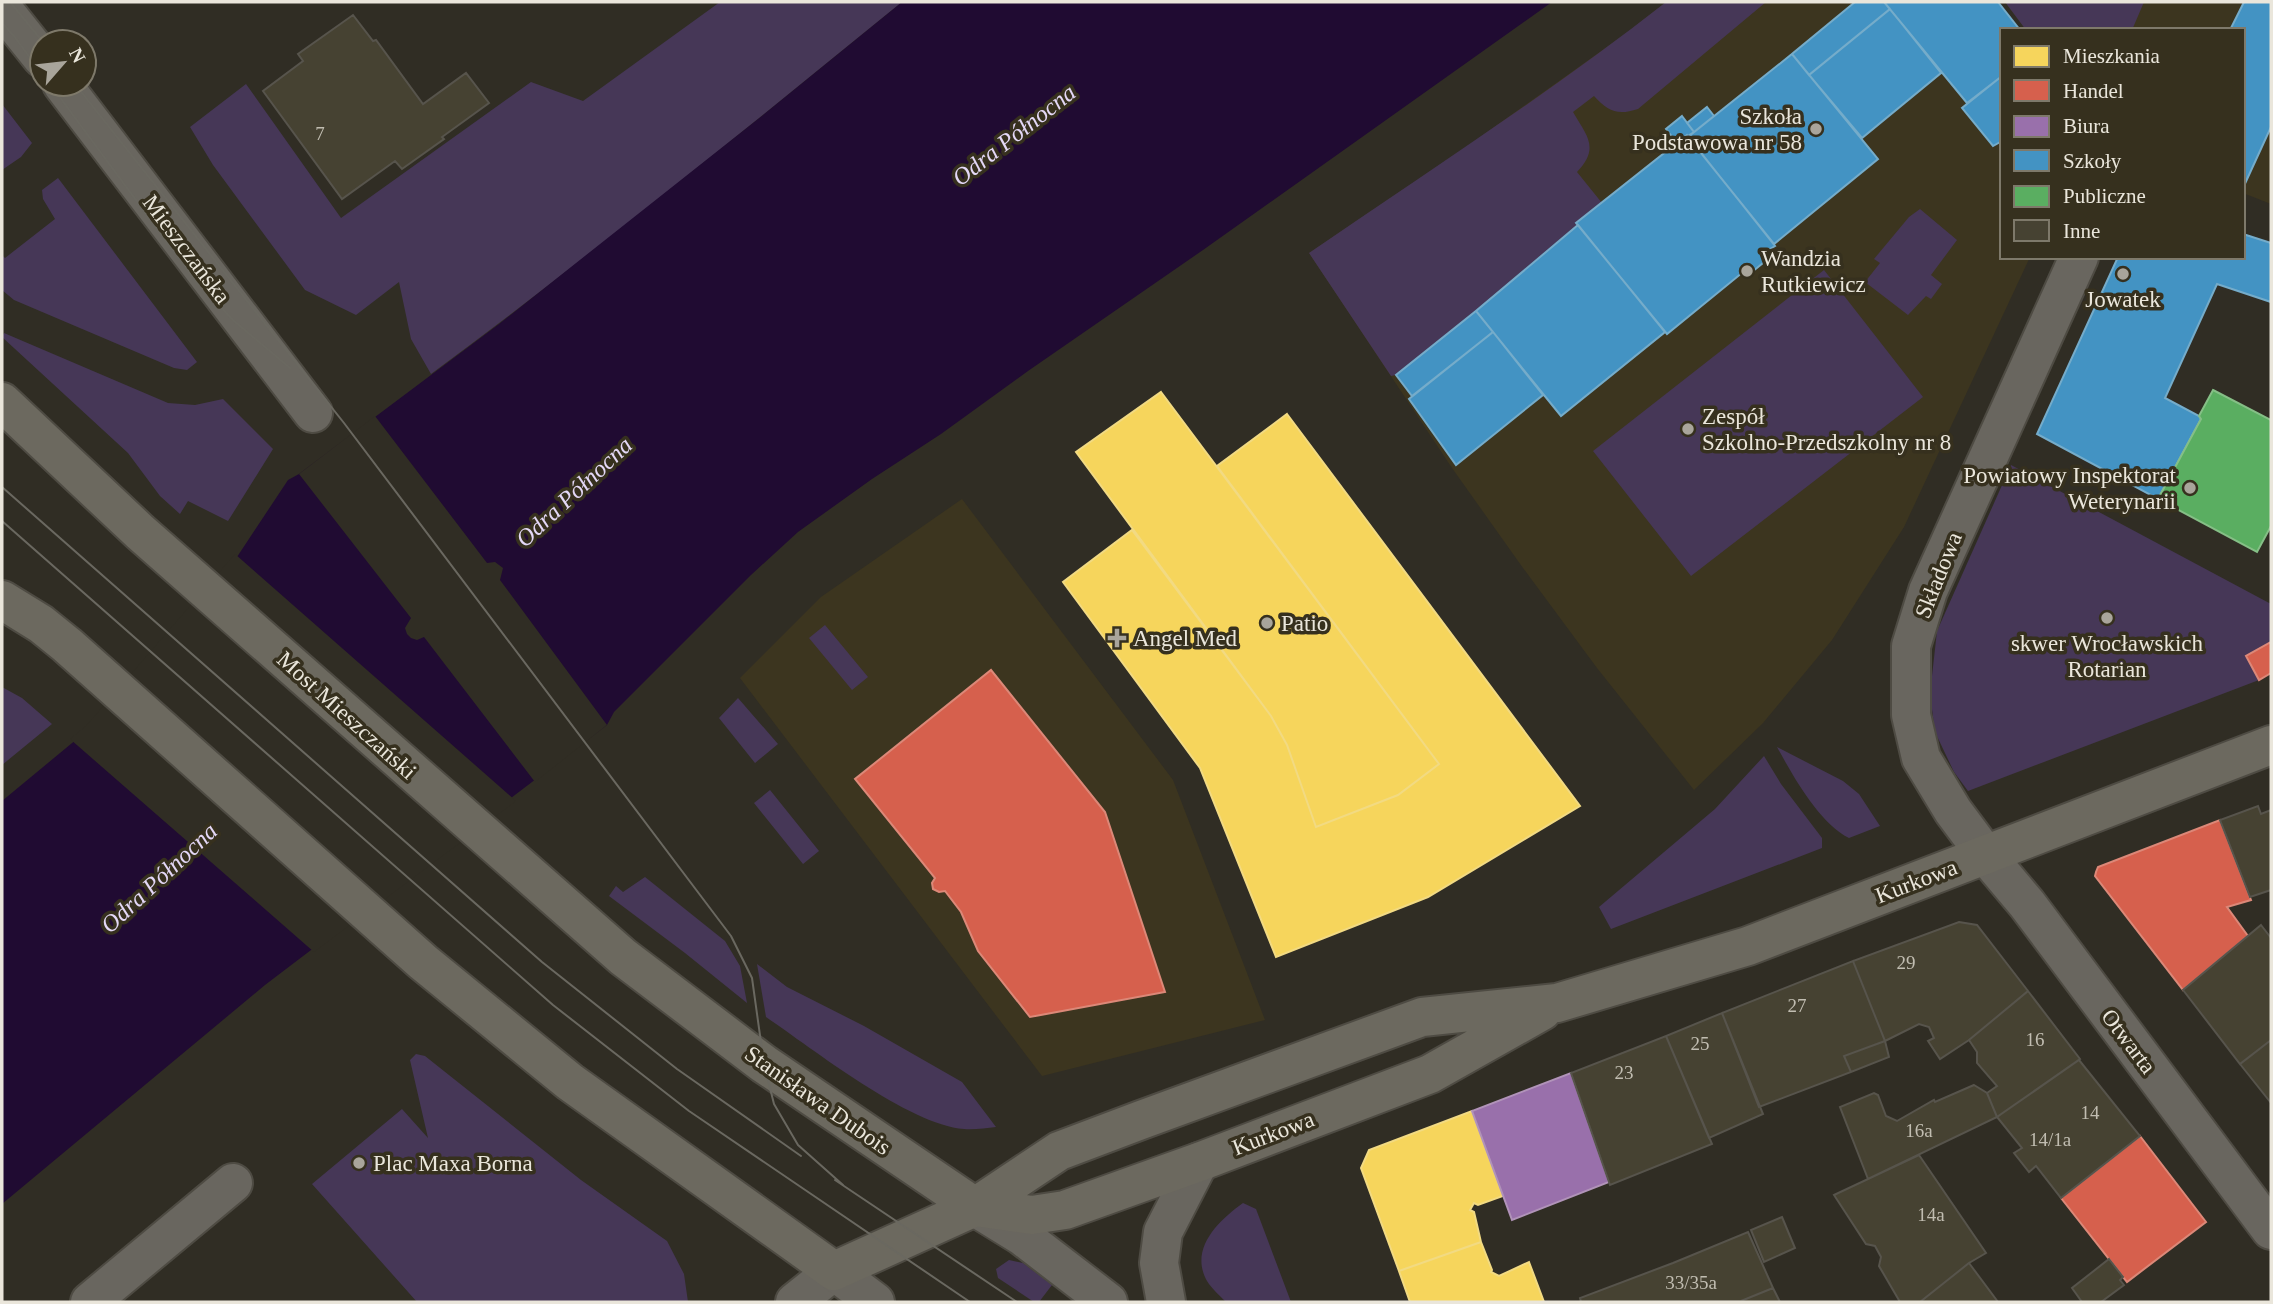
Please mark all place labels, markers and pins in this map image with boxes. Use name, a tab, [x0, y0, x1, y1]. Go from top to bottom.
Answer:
place label: Szkoła Podstawowa nr 58	[1632, 104, 1802, 155]
marker: Szkoła Podstawowa nr 58	[1808, 121, 1824, 137]
place label: Wandzia Rutkiewicz	[1761, 246, 1866, 297]
marker: Wandzia Rutkiewicz	[1739, 263, 1755, 279]
marker: Jowatek	[2115, 266, 2131, 282]
place label: Jowatek	[2085, 287, 2161, 312]
place label: Zespół Szkolno-Przedszkolny nr 8	[1702, 404, 1951, 455]
marker: Zespół Szkolno-Przedszkolny nr 8	[1680, 421, 1696, 437]
place label: Powiatowy Inspektorat Weterynarii	[1963, 463, 2177, 514]
marker: Powiatowy Inspektorat Weterynarii	[2182, 480, 2198, 496]
marker: skwer Wrocławskich Rotarian	[2099, 610, 2115, 626]
place label: Patio	[1281, 611, 1328, 636]
marker: Patio	[1259, 615, 1275, 631]
place label: Angel Med	[1133, 626, 1238, 651]
marker: Angel Med	[1107, 628, 1127, 648]
place label: skwer Wrocławskich Rotarian	[2011, 631, 2204, 682]
place label: Plac Maxa Borna	[373, 1151, 533, 1176]
marker: Plac Maxa Borna	[351, 1155, 367, 1171]

